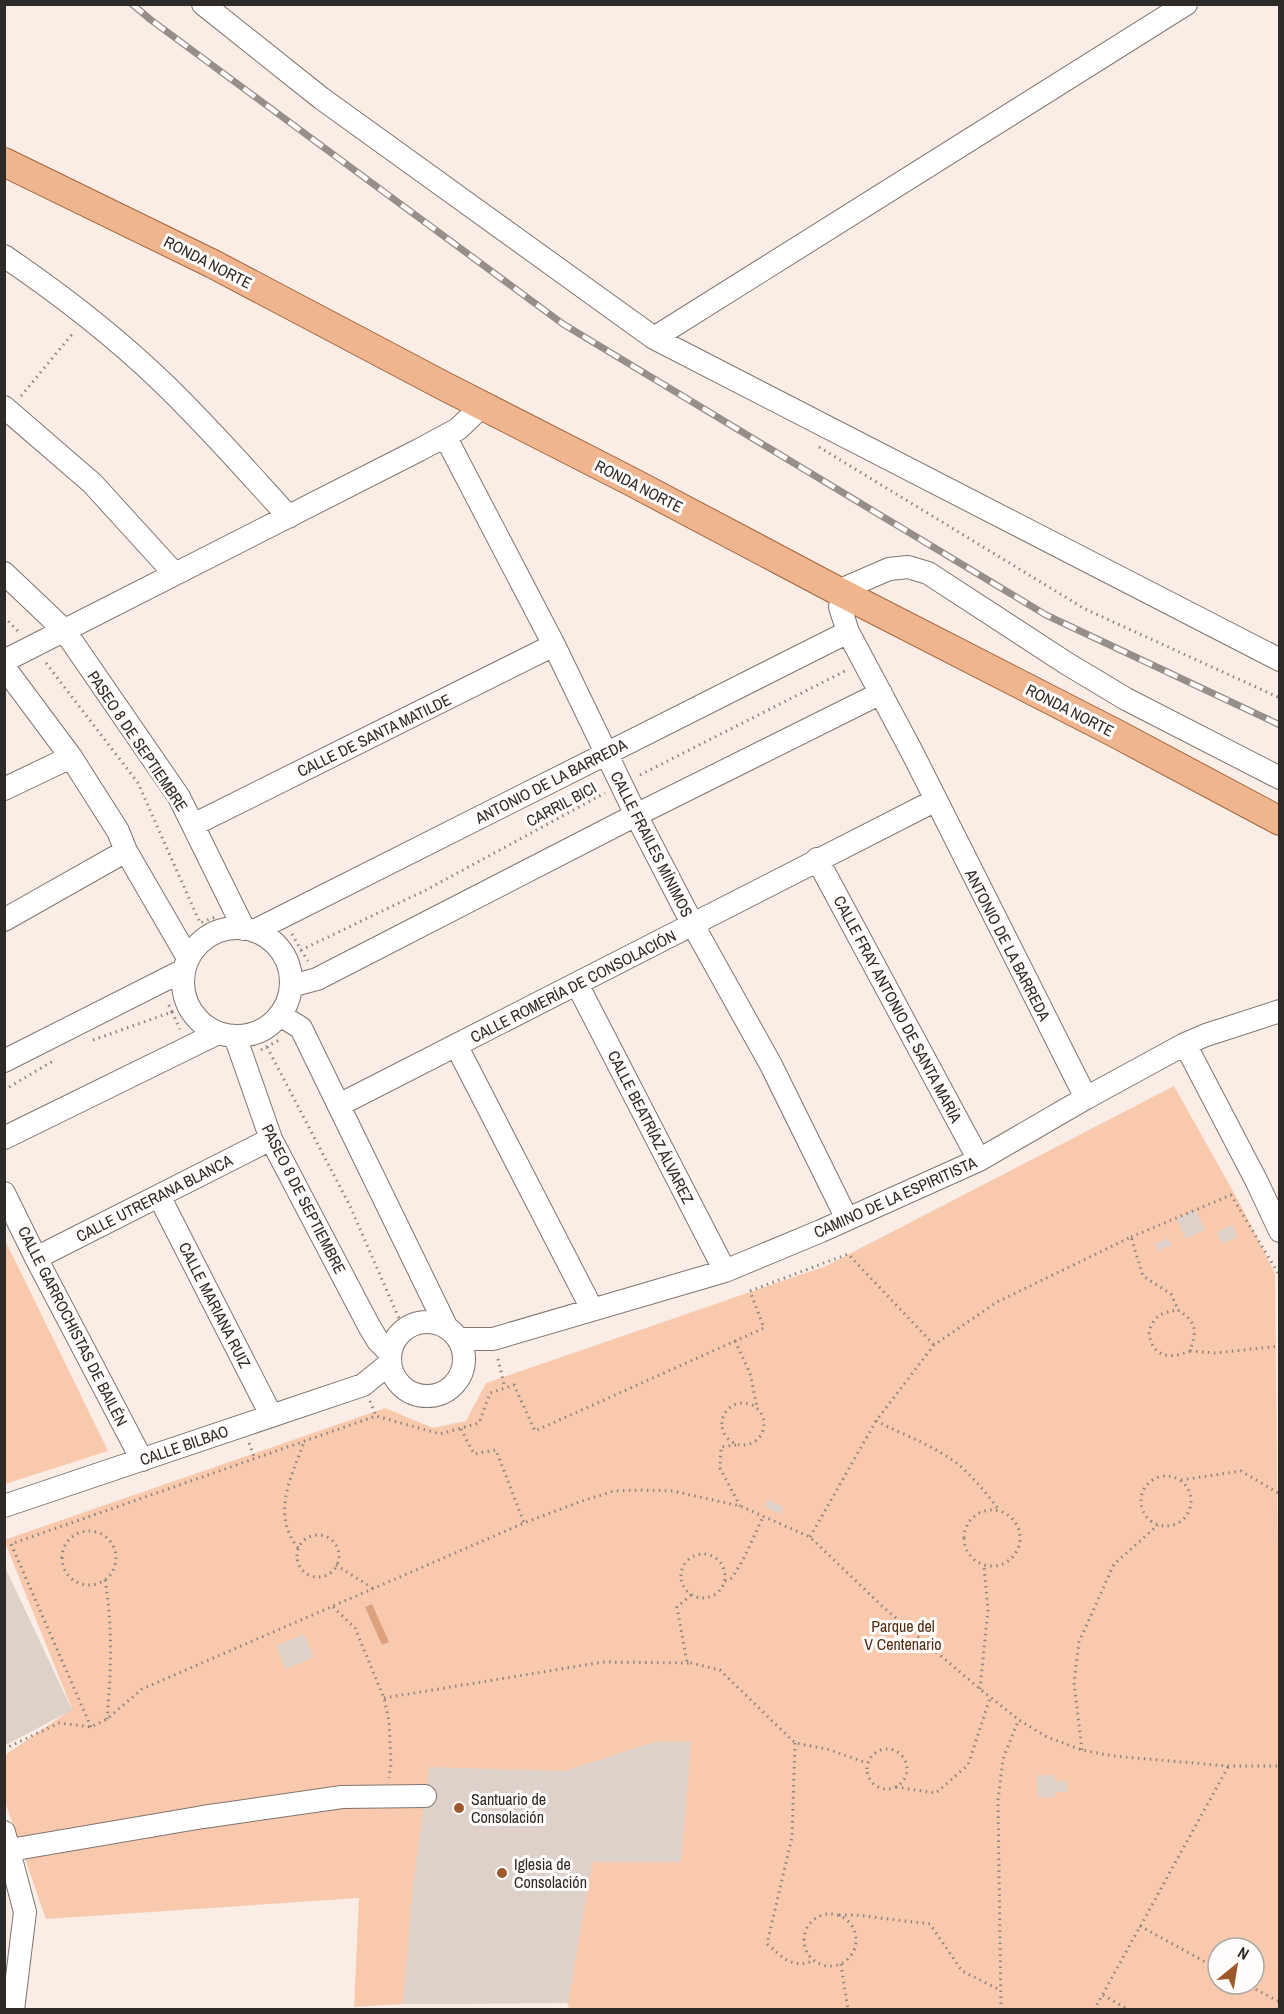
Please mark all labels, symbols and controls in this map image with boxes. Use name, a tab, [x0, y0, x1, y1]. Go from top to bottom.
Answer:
street label: RONDA NORTE	[160, 230, 256, 294]
street label: RONDA NORTE	[591, 454, 687, 518]
street label: PASEO 8 DE SEPTIEMBRE	[83, 666, 193, 816]
street label: RONDA NORTE	[1022, 678, 1118, 742]
street label: CALLE DE SANTA MATILDE	[293, 688, 455, 782]
street label: ANTONIO DE LA BARREDA	[471, 733, 631, 829]
street label: CALLE FRAILES MÍNIMOS	[606, 767, 698, 921]
street label: CARRIL BICI	[522, 776, 600, 832]
street label: ANTONIO DE LA BARREDA	[960, 865, 1056, 1025]
street label: CALLE FRAY ANTONIO DE SANTA MARÍA	[829, 892, 968, 1127]
street label: CALLE ROMERÍA DE CONSOLACIÓN	[466, 924, 680, 1048]
street label: CALLE BEATRÍAZ ÁLVAREZ	[603, 1047, 699, 1207]
street label: PASEO 8 DE SEPTIEMBRE	[257, 1120, 351, 1278]
street label: CALLE UTRERANA BLANCA	[72, 1149, 236, 1247]
street label: CAMINO DE LA ESPIRITISTA	[810, 1151, 980, 1243]
street label: CALLE GARROCHISTAS DE BAILÉN	[13, 1222, 133, 1430]
street label: CALLE MARIANA RUIZ	[174, 1238, 256, 1372]
street label: CALLE BILBAO	[137, 1420, 231, 1470]
park label: Parque del V Centenario	[864, 1615, 942, 1655]
place label: Santuario de Consolación	[471, 1788, 546, 1828]
marker: Santuario de Consolación	[452, 1801, 466, 1815]
place label: Iglesia de Consolación	[514, 1853, 587, 1893]
marker: Iglesia de Consolación	[495, 1866, 509, 1880]
north arrow	[1206, 1936, 1266, 1996]
text: N	[1234, 1941, 1253, 1965]

